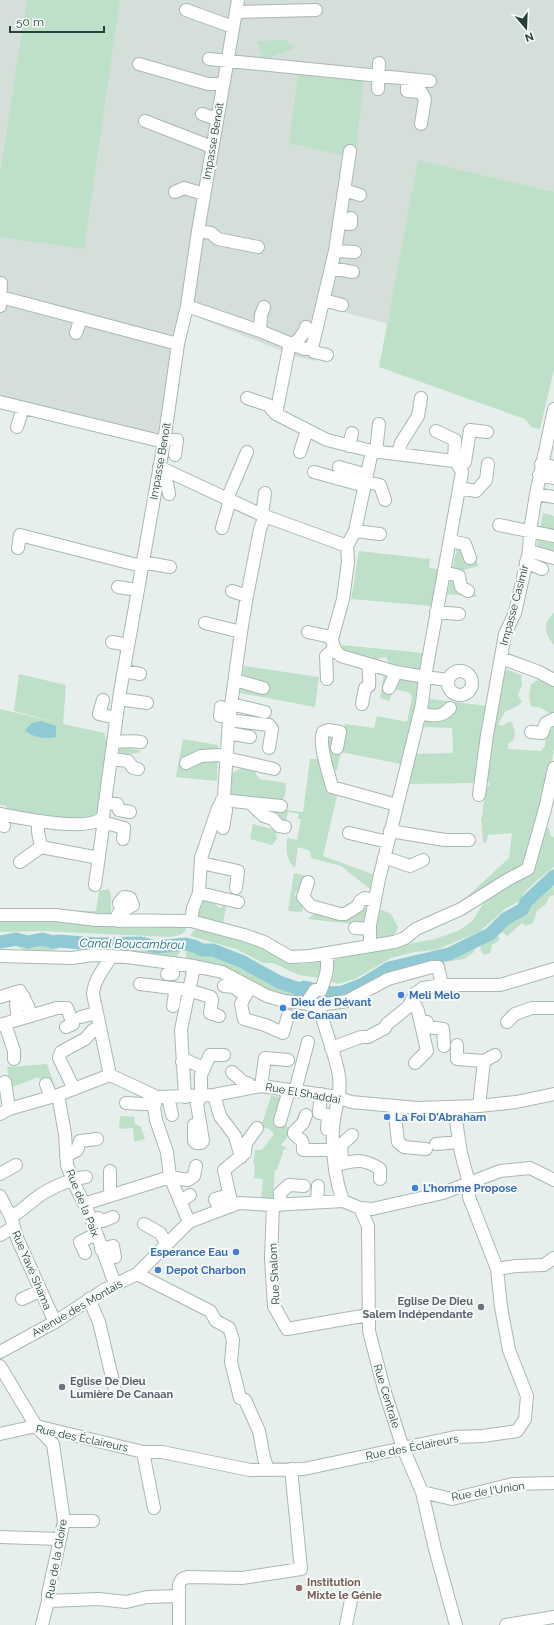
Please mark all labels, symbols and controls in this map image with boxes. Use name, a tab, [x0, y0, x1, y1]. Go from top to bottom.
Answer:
scale bar	[10, 8, 104, 34]
north arrow	[506, 8, 546, 48]
text: 50 m	[16, 15, 44, 29]
text: N	[523, 29, 535, 44]
street label: Impasse Benoît	[200, 101, 227, 181]
street label: Impasse Benoît	[147, 421, 174, 501]
street label: Impasse Casimir	[497, 563, 532, 647]
water label: Canal Boucambrou	[79, 936, 185, 952]
place label: Meli Melo	[409, 989, 460, 1002]
marker: Meli Melo	[396, 990, 406, 1000]
place label: Dieu de Dévant de Canaan	[291, 996, 372, 1022]
marker: Dieu de Dévant de Canaan	[278, 1003, 288, 1013]
street label: Rue El Shaddaï	[264, 1080, 342, 1107]
place label: La Foi D'Abraham	[395, 1111, 486, 1124]
marker: La Foi D'Abraham	[382, 1112, 392, 1122]
street label: Rue de la Paix	[63, 1168, 102, 1239]
place label: L'homme Propose	[423, 1182, 518, 1195]
marker: L'homme Propose	[410, 1183, 420, 1193]
street label: Rue Yavé Shama	[9, 1229, 54, 1312]
street label: Rue Shalom	[266, 1243, 283, 1305]
place label: Esperance Eau	[150, 1246, 228, 1259]
marker: Esperance Eau	[231, 1247, 241, 1257]
place label: Depot Charbon	[166, 1264, 246, 1277]
marker: Depot Charbon	[153, 1265, 163, 1275]
street label: Avenue des Montais	[30, 1277, 125, 1340]
place label: Eglise De Dieu Salem Indépendante	[363, 1295, 473, 1321]
marker: Eglise De Dieu Salem Indépendante	[476, 1302, 486, 1312]
street label: Rue Centrale	[371, 1363, 403, 1430]
place label: Eglise De Dieu Lumière De Canaan	[70, 1375, 174, 1401]
marker: Eglise De Dieu Lumière De Canaan	[57, 1382, 67, 1392]
street label: Rue des Éclaireurs	[35, 1421, 129, 1455]
street label: Rue des Éclaireurs	[364, 1431, 460, 1463]
street label: Rue de l'Union	[451, 1479, 526, 1504]
street label: Rue de la Gloire	[43, 1518, 70, 1600]
place label: Institution Mixte le Génie	[307, 1576, 382, 1602]
marker: Institution Mixte le Génie	[294, 1583, 304, 1593]

